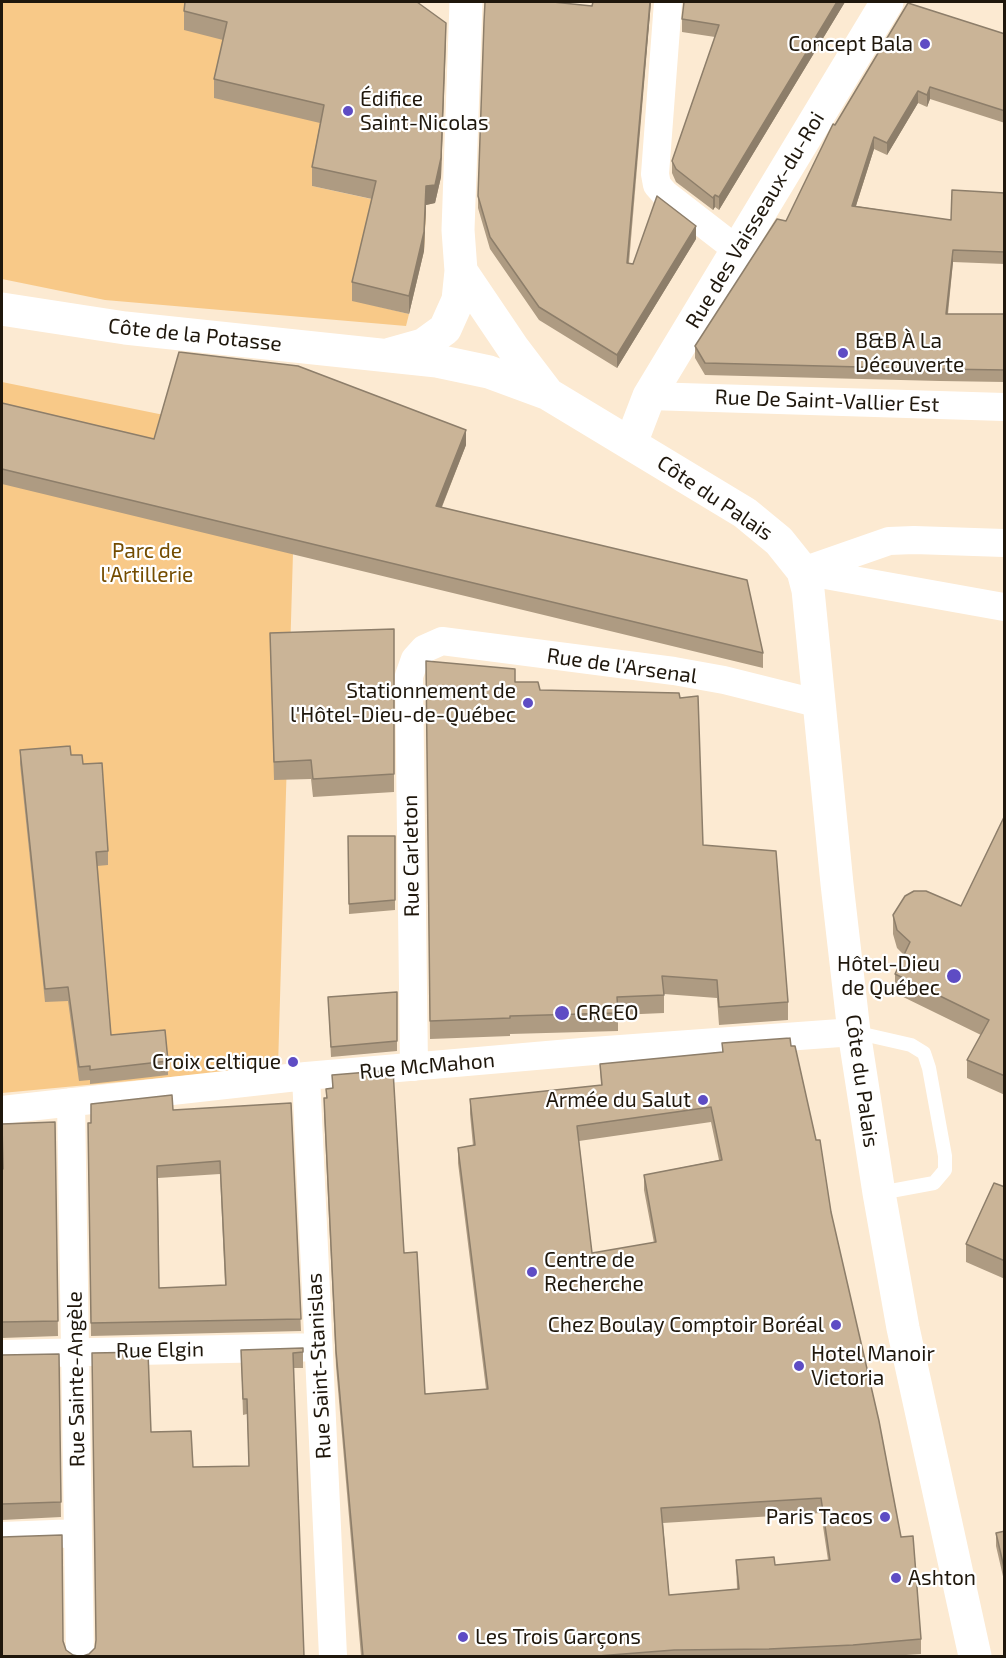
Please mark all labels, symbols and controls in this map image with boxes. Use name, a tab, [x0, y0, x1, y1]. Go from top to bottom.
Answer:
place label: Concept Bala	[788, 31, 913, 57]
marker: Concept Bala	[918, 37, 932, 51]
place label: Édifice Saint-Nicolas	[360, 86, 489, 136]
marker: Édifice Saint-Nicolas	[341, 104, 355, 118]
street label: Rue des Vaisseaux-du-Roi	[680, 107, 830, 333]
street label: Côte de la Potasse	[107, 313, 283, 357]
place label: B&B À La Découverte	[855, 328, 964, 378]
marker: B&B À La Découverte	[836, 346, 850, 360]
street label: Rue De Saint-Vallier Est	[714, 384, 940, 418]
street label: Côte du Palais	[652, 450, 778, 546]
park label: Parc de l'Artillerie	[101, 538, 193, 588]
street label: Rue de l'Arsenal	[545, 643, 699, 689]
place label: Stationnement de l'Hôtel-Dieu-de-Québec	[290, 678, 516, 728]
marker: Stationnement de l'Hôtel-Dieu-de-Québec	[521, 696, 535, 710]
street label: Rue Carleton	[397, 795, 425, 917]
place label: Hôtel-Dieu de Québec	[837, 951, 940, 1001]
marker: Hôtel-Dieu de Québec	[945, 967, 963, 985]
place label: CRCEO	[576, 1000, 639, 1026]
marker: CRCEO	[553, 1004, 571, 1022]
street label: Côte du Palais	[840, 1013, 884, 1149]
street label: Rue McMahon	[358, 1048, 496, 1084]
place label: Croix celtique	[152, 1049, 281, 1075]
marker: Croix celtique	[286, 1055, 300, 1069]
place label: Armée du Salut	[546, 1087, 691, 1113]
marker: Armée du Salut	[696, 1093, 710, 1107]
place label: Centre de Recherche	[544, 1247, 644, 1297]
marker: Centre de Recherche	[525, 1265, 539, 1279]
street label: Rue Saint-Stanislas	[302, 1272, 336, 1460]
street label: Rue Sainte-Angèle	[62, 1291, 90, 1467]
place label: Chez Boulay Comptoir Boréal	[548, 1312, 824, 1338]
marker: Chez Boulay Comptoir Boréal	[829, 1318, 843, 1332]
street label: Rue Elgin	[116, 1337, 204, 1363]
place label: Hotel Manoir Victoria	[811, 1341, 935, 1391]
marker: Hotel Manoir Victoria	[792, 1359, 806, 1373]
place label: Paris Tacos	[766, 1504, 873, 1530]
marker: Paris Tacos	[878, 1510, 892, 1524]
place label: Ashton	[908, 1565, 976, 1591]
marker: Ashton	[889, 1571, 903, 1585]
place label: Les Trois Garçons	[475, 1624, 641, 1650]
marker: Les Trois Garçons	[456, 1630, 470, 1644]

